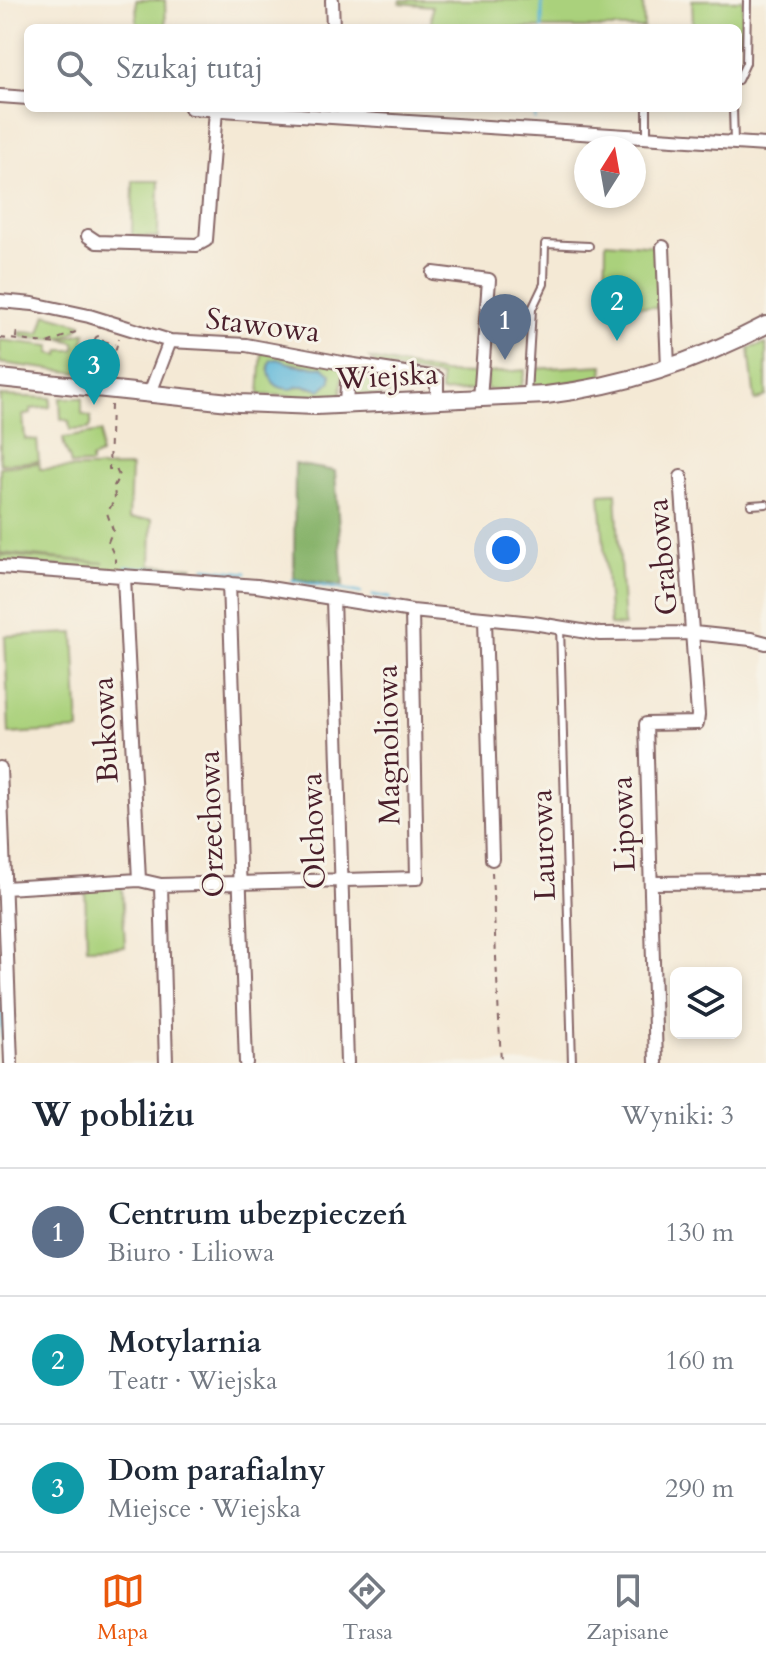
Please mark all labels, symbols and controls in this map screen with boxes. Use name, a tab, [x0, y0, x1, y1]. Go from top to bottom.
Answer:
search box	[24, 24, 742, 112]
icon: search	[52, 46, 96, 90]
text: Szukaj tutaj	[116, 48, 263, 89]
north arrow	[574, 136, 646, 208]
pin: 2	[591, 275, 643, 341]
pin: 1	[479, 294, 531, 360]
street label: Stawowa	[203, 298, 322, 353]
pin: 3	[68, 339, 120, 405]
street label: Wiejska	[334, 353, 439, 400]
street label: Grabowa	[637, 497, 688, 617]
your location	[486, 530, 526, 570]
street label: Magnoliowa	[367, 664, 410, 826]
street label: Bukowa	[82, 676, 129, 784]
street label: Orzechowa	[188, 750, 235, 898]
street label: Olchowa	[291, 772, 336, 890]
street label: Lipowa	[601, 775, 646, 873]
street label: Laurowa	[521, 788, 566, 902]
map controls	[670, 967, 742, 1039]
button: layers	[670, 967, 742, 1039]
text: W pobliżu	[32, 1092, 195, 1138]
text: Wyniki: 3	[621, 1098, 734, 1133]
text: Centrum ubezpieczeń	[108, 1194, 407, 1235]
text: 1	[51, 1215, 65, 1250]
text: 130 m	[665, 1215, 734, 1250]
text: Biuro · Liliowa	[108, 1235, 274, 1270]
text: Motylarnia	[108, 1322, 262, 1363]
text: 2	[51, 1343, 65, 1378]
text: 160 m	[665, 1343, 734, 1378]
text: Teatr · Wiejska	[108, 1363, 277, 1398]
text: Dom parafialny	[108, 1450, 326, 1491]
text: 3	[51, 1471, 65, 1506]
text: 290 m	[665, 1471, 734, 1506]
text: Miejsce · Wiejska	[108, 1491, 301, 1526]
tab: Mapa	[97, 1569, 148, 1647]
tab: Trasa	[342, 1569, 393, 1647]
tab: Zapisane	[587, 1569, 669, 1647]

